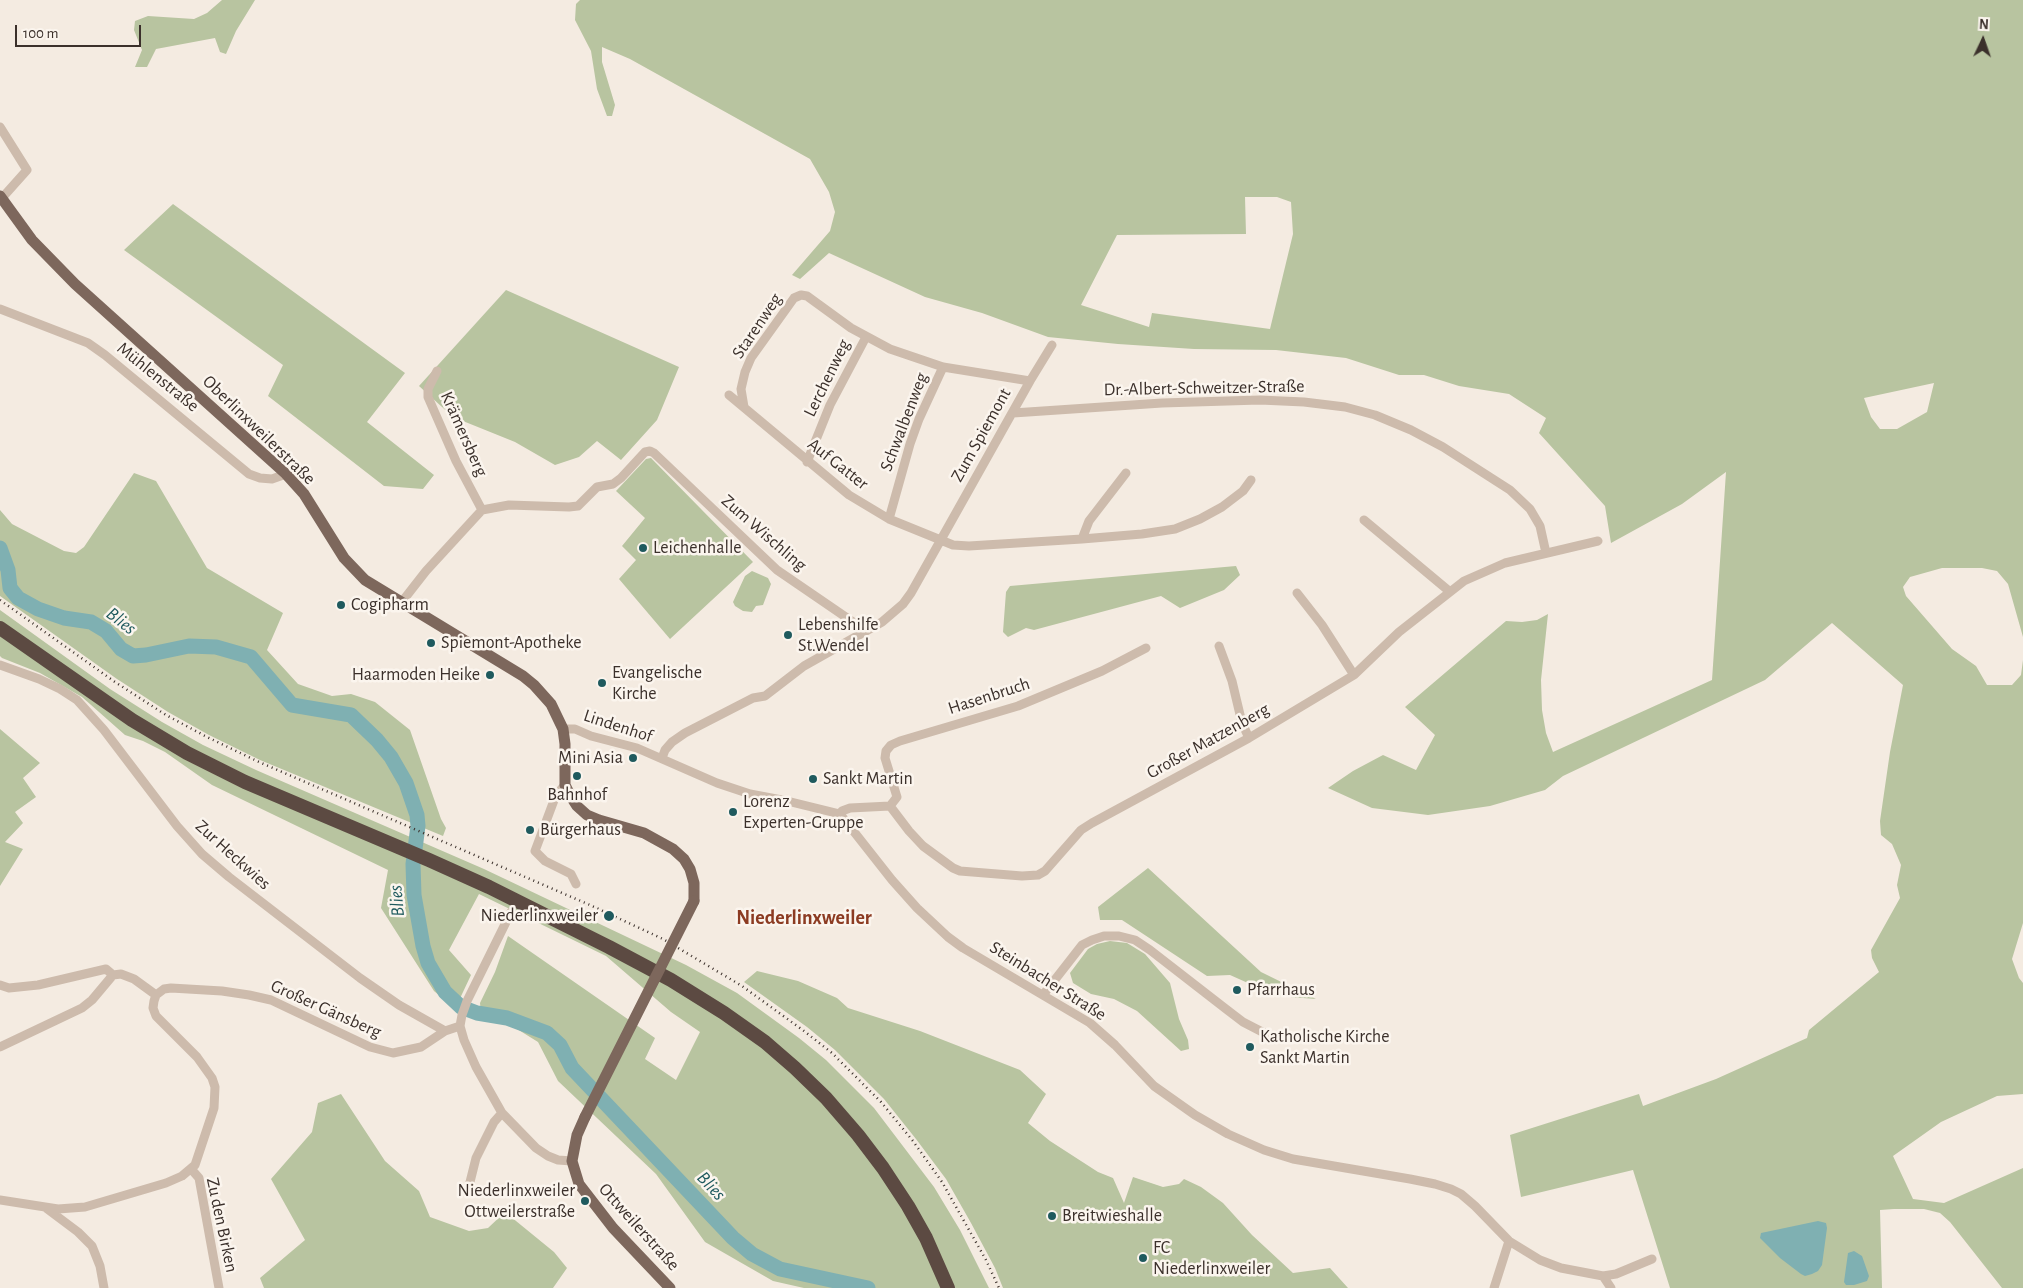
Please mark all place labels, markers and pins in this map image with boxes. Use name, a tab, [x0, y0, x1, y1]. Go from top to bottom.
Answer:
place label: Leichenhalle	[653, 537, 742, 559]
marker: Leichenhalle	[637, 542, 649, 554]
place label: Cogipharm	[351, 594, 429, 616]
marker: Cogipharm	[335, 599, 347, 611]
place label: Lebenshilfe St.Wendel	[798, 614, 879, 656]
marker: Lebenshilfe St.Wendel	[782, 629, 794, 641]
place label: Spiemont-Apotheke	[441, 632, 581, 654]
marker: Spiemont-Apotheke	[425, 637, 437, 649]
place label: Evangelische Kirche	[612, 662, 702, 704]
place label: Haarmoden Heike	[352, 664, 480, 686]
marker: Haarmoden Heike	[484, 669, 496, 681]
marker: Evangelische Kirche	[596, 677, 608, 689]
place label: Mini Asia	[558, 747, 623, 769]
marker: Mini Asia	[627, 752, 639, 764]
place label: Sankt Martin	[823, 768, 913, 790]
marker: Bahnhof	[571, 770, 583, 782]
marker: Sankt Martin	[807, 773, 819, 785]
place label: Bahnhof	[547, 784, 607, 806]
place label: Lorenz Experten-Gruppe	[743, 791, 863, 834]
marker: Lorenz Experten-Gruppe	[727, 806, 739, 818]
place label: Bürgerhaus	[540, 819, 621, 841]
marker: Bürgerhaus	[524, 824, 536, 836]
place label: Niederlinxweiler	[481, 905, 598, 927]
marker: Niederlinxweiler	[602, 909, 616, 923]
place label: Pfarrhaus	[1247, 979, 1315, 1001]
marker: Pfarrhaus	[1231, 984, 1243, 996]
place label: Katholische Kirche Sankt Martin	[1260, 1026, 1390, 1068]
marker: Katholische Kirche Sankt Martin	[1244, 1041, 1256, 1053]
place label: Niederlinxweiler Ottweilerstraße	[458, 1180, 575, 1222]
marker: Niederlinxweiler Ottweilerstraße	[579, 1195, 591, 1207]
place label: Breitwieshalle	[1062, 1205, 1162, 1227]
marker: Breitwieshalle	[1046, 1210, 1058, 1222]
place label: FC Niederlinxweiler	[1153, 1237, 1270, 1280]
marker: FC Niederlinxweiler	[1137, 1252, 1149, 1264]

